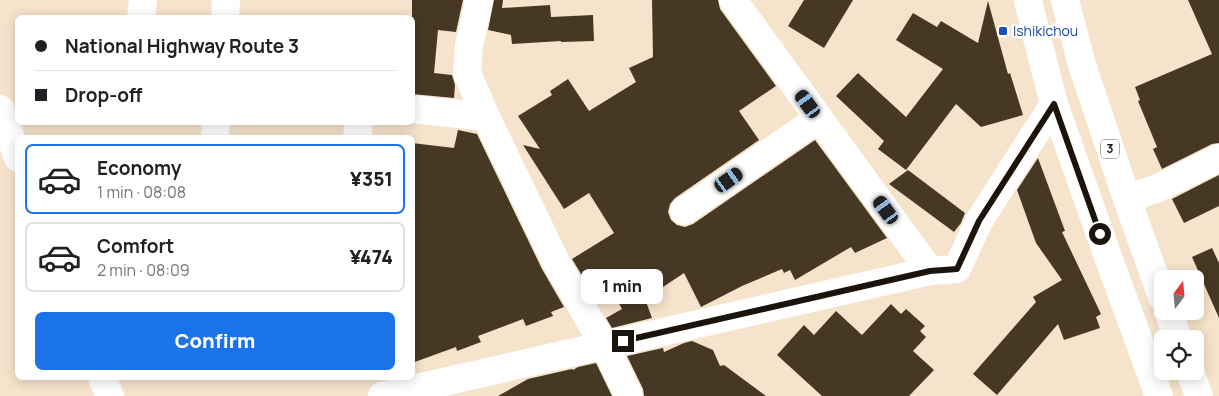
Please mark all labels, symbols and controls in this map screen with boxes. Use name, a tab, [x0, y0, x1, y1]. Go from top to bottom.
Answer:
place label: Ishikichou	[1013, 21, 1078, 40]
marker: Ishikichou	[997, 25, 1009, 37]
text: National Highway Route 3	[65, 33, 299, 59]
text: Drop-off	[65, 82, 142, 108]
car	[793, 87, 822, 121]
road number: 3	[1101, 140, 1119, 158]
text: Economy	[97, 155, 181, 181]
icon: car	[37, 157, 82, 202]
car	[712, 165, 745, 195]
text: ¥351	[350, 166, 393, 192]
text: 1 min · 08:08	[97, 181, 186, 203]
car	[871, 193, 900, 227]
route start	[1089, 223, 1111, 245]
text: Comfort	[97, 233, 174, 259]
icon: car	[37, 235, 82, 280]
text: ¥474	[349, 244, 393, 270]
text: 2 min · 08:09	[97, 259, 190, 281]
callout: 1 min	[582, 268, 664, 304]
north arrow	[1154, 270, 1204, 320]
map controls	[1154, 270, 1204, 380]
text: 1 min	[602, 275, 642, 297]
button: Confirm	[35, 312, 395, 370]
route end	[612, 330, 634, 352]
button: locate	[1154, 330, 1204, 380]

